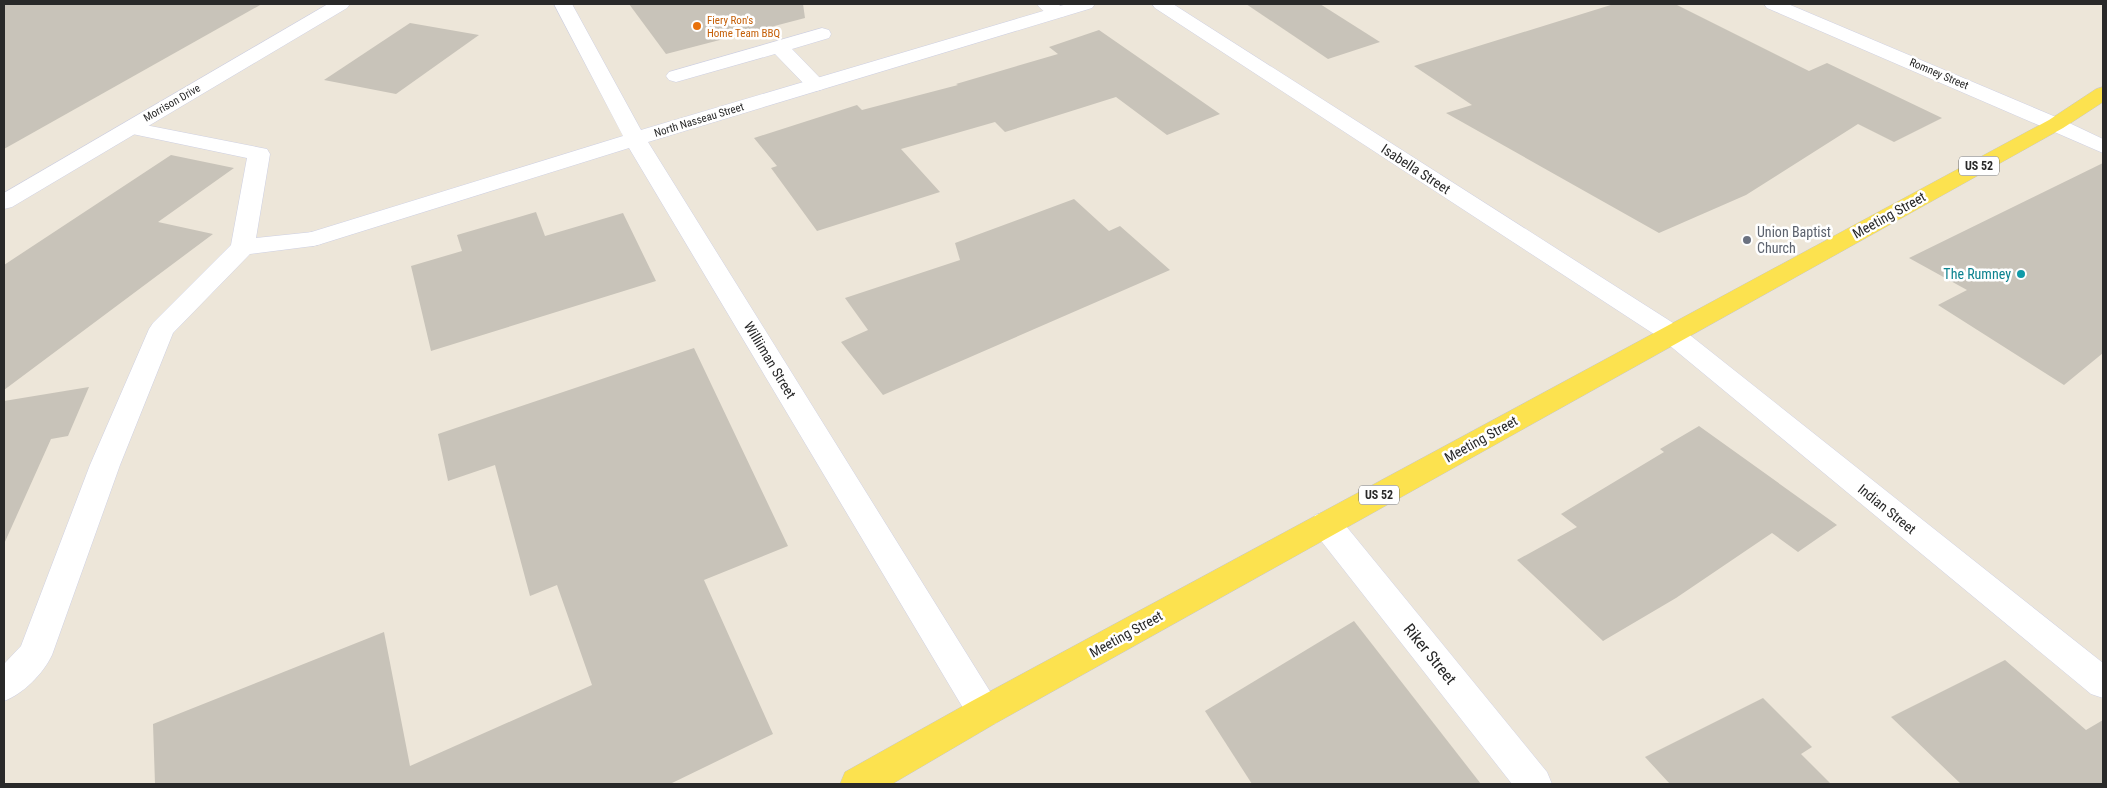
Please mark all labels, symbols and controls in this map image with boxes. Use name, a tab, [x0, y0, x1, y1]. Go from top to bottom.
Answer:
place label: Fiery Ron's Home Team BBQ	[707, 14, 780, 40]
marker: Fiery Ron's Home Team BBQ	[691, 20, 703, 32]
street label: Romney Street	[1907, 56, 1971, 92]
street label: Morrison Drive	[141, 82, 203, 124]
street label: North Nasseau Street	[653, 100, 745, 140]
street label: Isabella Street	[1378, 141, 1454, 197]
road number: US 52	[1959, 157, 1999, 176]
street label: Meeting Street	[1850, 188, 1928, 242]
place label: Union Baptist Church	[1757, 224, 1831, 256]
marker: Union Baptist Church	[1741, 234, 1753, 246]
place label: The Rumney	[1943, 266, 2011, 282]
marker: The Rumney	[2015, 268, 2027, 280]
street label: Williiman Street	[741, 319, 799, 401]
street label: Meeting Street	[1442, 412, 1520, 466]
street label: Indian Street	[1855, 481, 1919, 537]
road number: US 52	[1359, 486, 1399, 504]
street label: Meeting Street	[1087, 607, 1165, 661]
street label: Riker Street	[1400, 620, 1460, 688]

